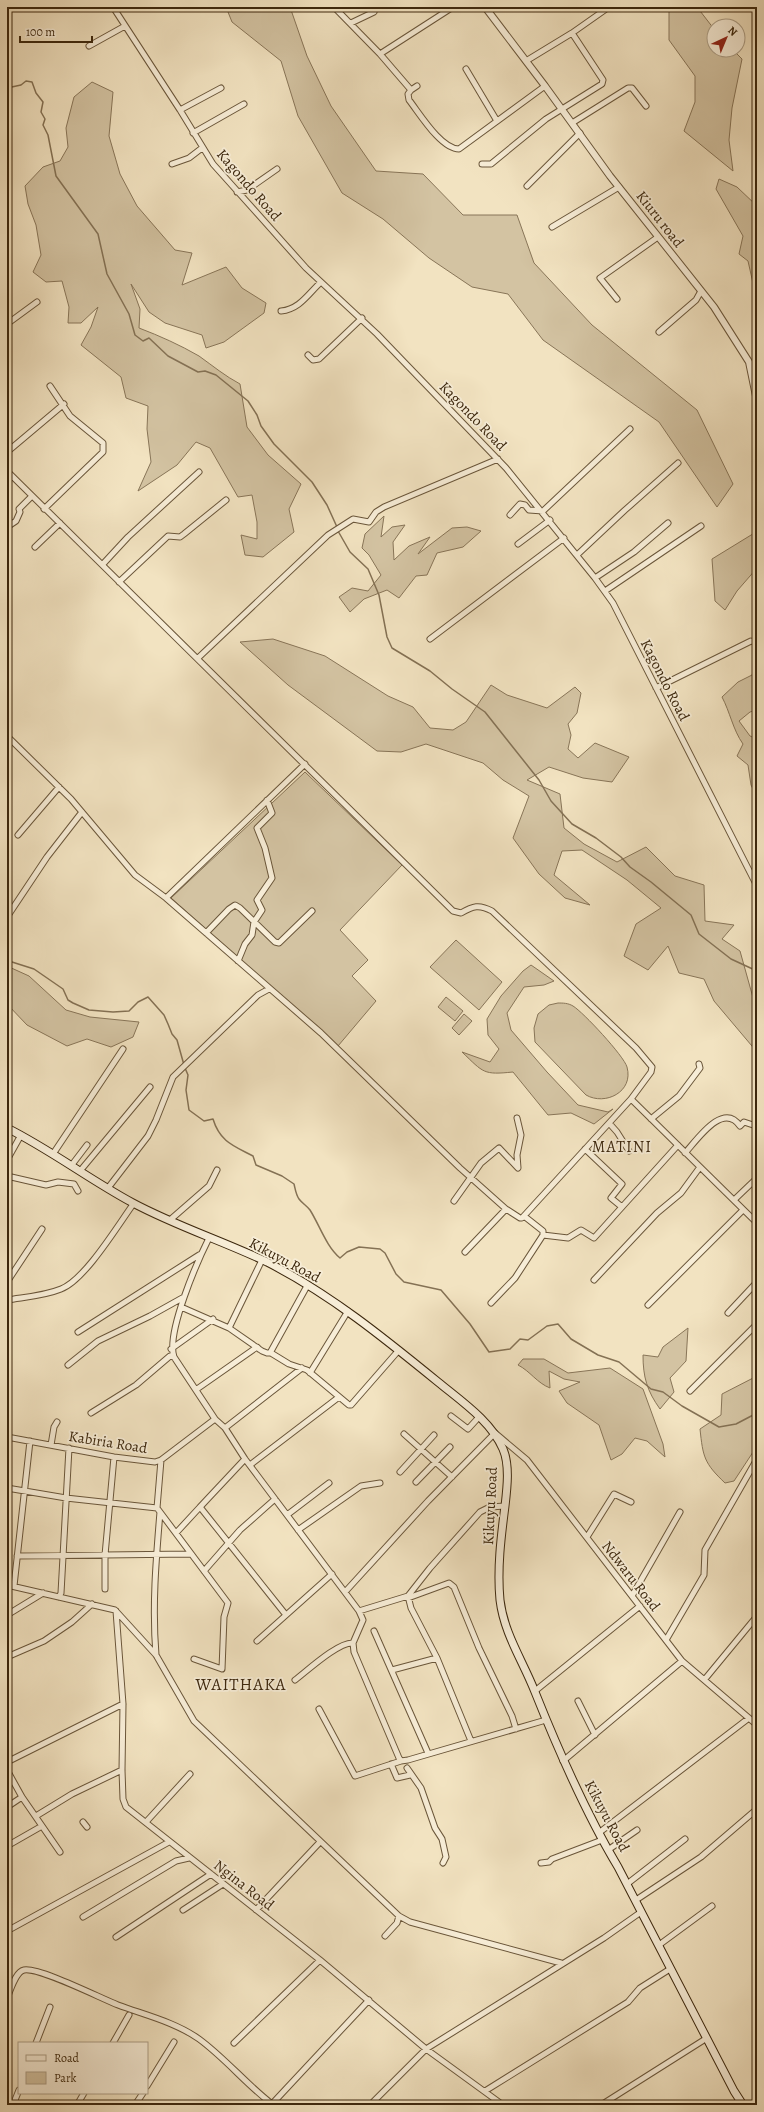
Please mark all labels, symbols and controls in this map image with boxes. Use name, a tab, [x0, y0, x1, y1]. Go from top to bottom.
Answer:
scale bar	[20, 18, 92, 44]
north arrow	[706, 18, 746, 58]
text: N	[725, 23, 741, 39]
text: 100 m	[26, 24, 55, 40]
street label: Kagondo Road	[212, 145, 286, 226]
street label: Kiuru road	[632, 187, 689, 252]
street label: Kagondo Road	[435, 377, 512, 456]
street label: Kagondo Road	[636, 636, 695, 725]
district label: MATINI	[592, 1136, 652, 1158]
street label: Kikuyu Road	[246, 1233, 325, 1288]
street label: Kabiria Road	[67, 1426, 150, 1458]
street label: Kikuyu Road	[478, 1465, 502, 1546]
street label: Ndwaru Road	[597, 1537, 665, 1616]
district label: WAITHAKA	[194, 1673, 287, 1696]
street label: Kikuyu Road	[580, 1777, 635, 1856]
street label: Ngina Road	[210, 1855, 279, 1916]
legend	[18, 2042, 148, 2094]
text: Road	[54, 2050, 80, 2066]
text: Park	[54, 2070, 77, 2086]

